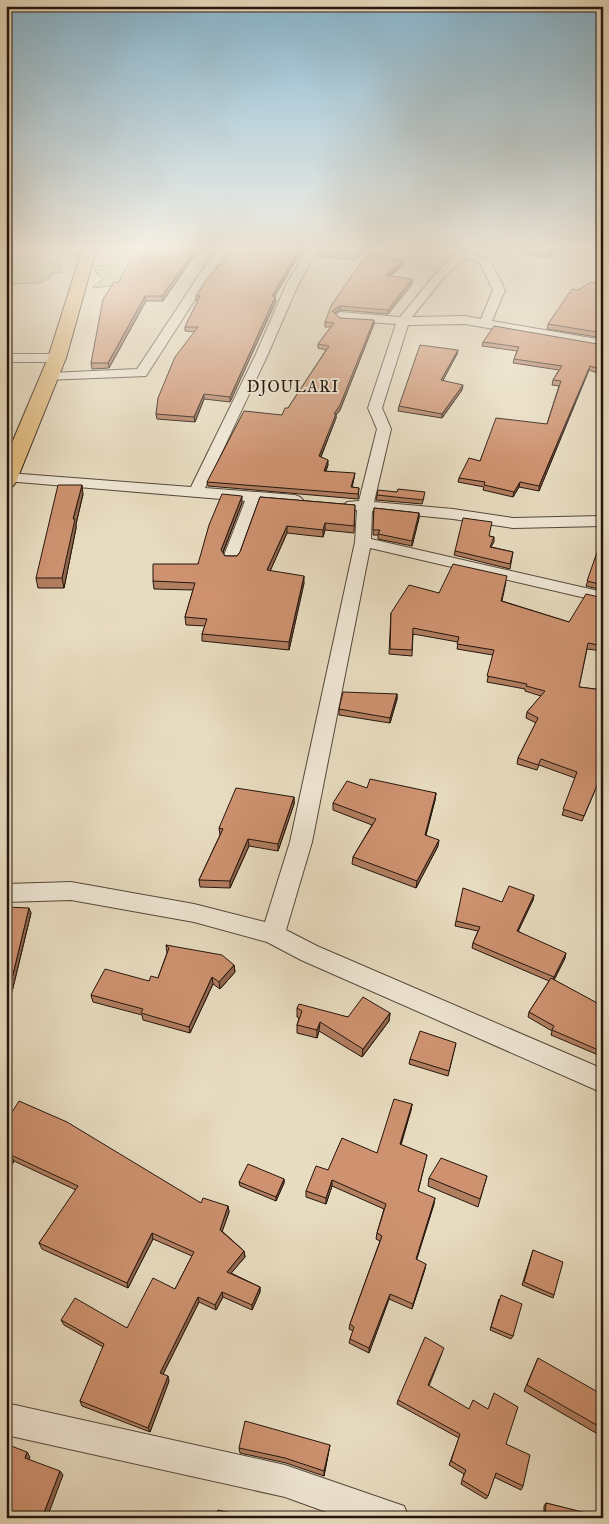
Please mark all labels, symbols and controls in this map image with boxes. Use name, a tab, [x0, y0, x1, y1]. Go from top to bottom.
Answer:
district label: DJOULARI	[247, 377, 339, 397]

